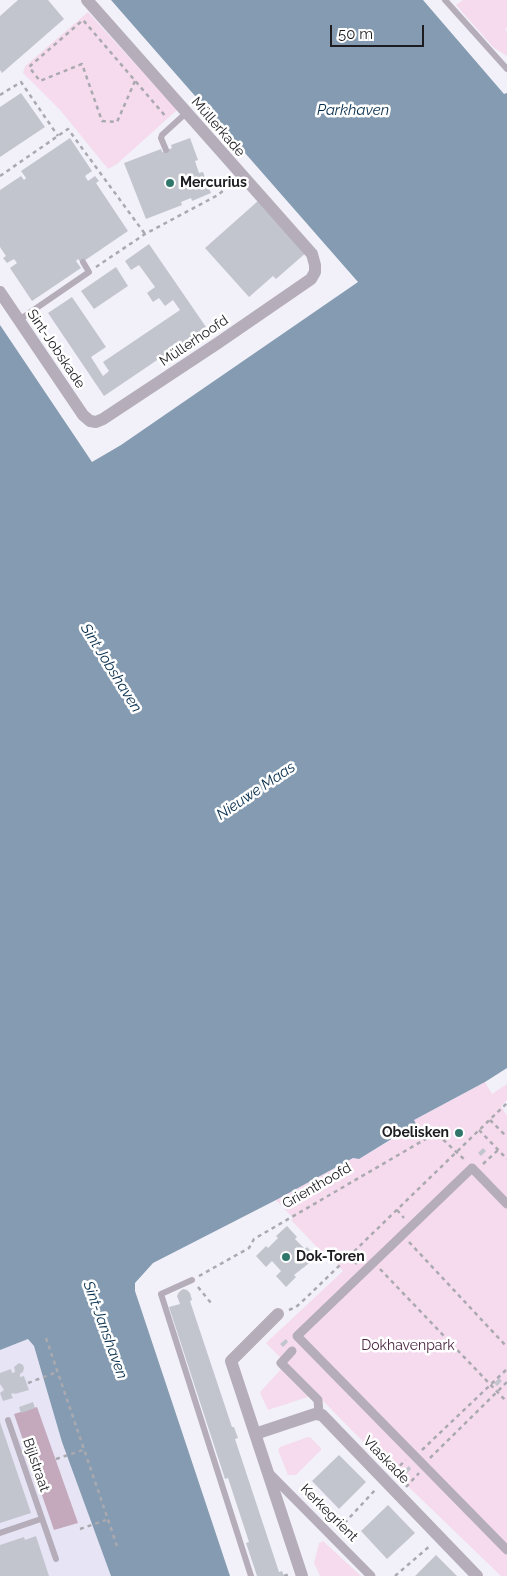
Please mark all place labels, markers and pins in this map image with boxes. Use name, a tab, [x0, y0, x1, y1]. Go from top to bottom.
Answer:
place label: Mercurius	[180, 175, 247, 191]
marker: Mercurius	[164, 177, 176, 189]
place label: Obelisken	[382, 1125, 449, 1141]
marker: Obelisken	[453, 1127, 465, 1139]
place label: Dok-Toren	[296, 1249, 365, 1265]
marker: Dok-Toren	[280, 1251, 292, 1263]

